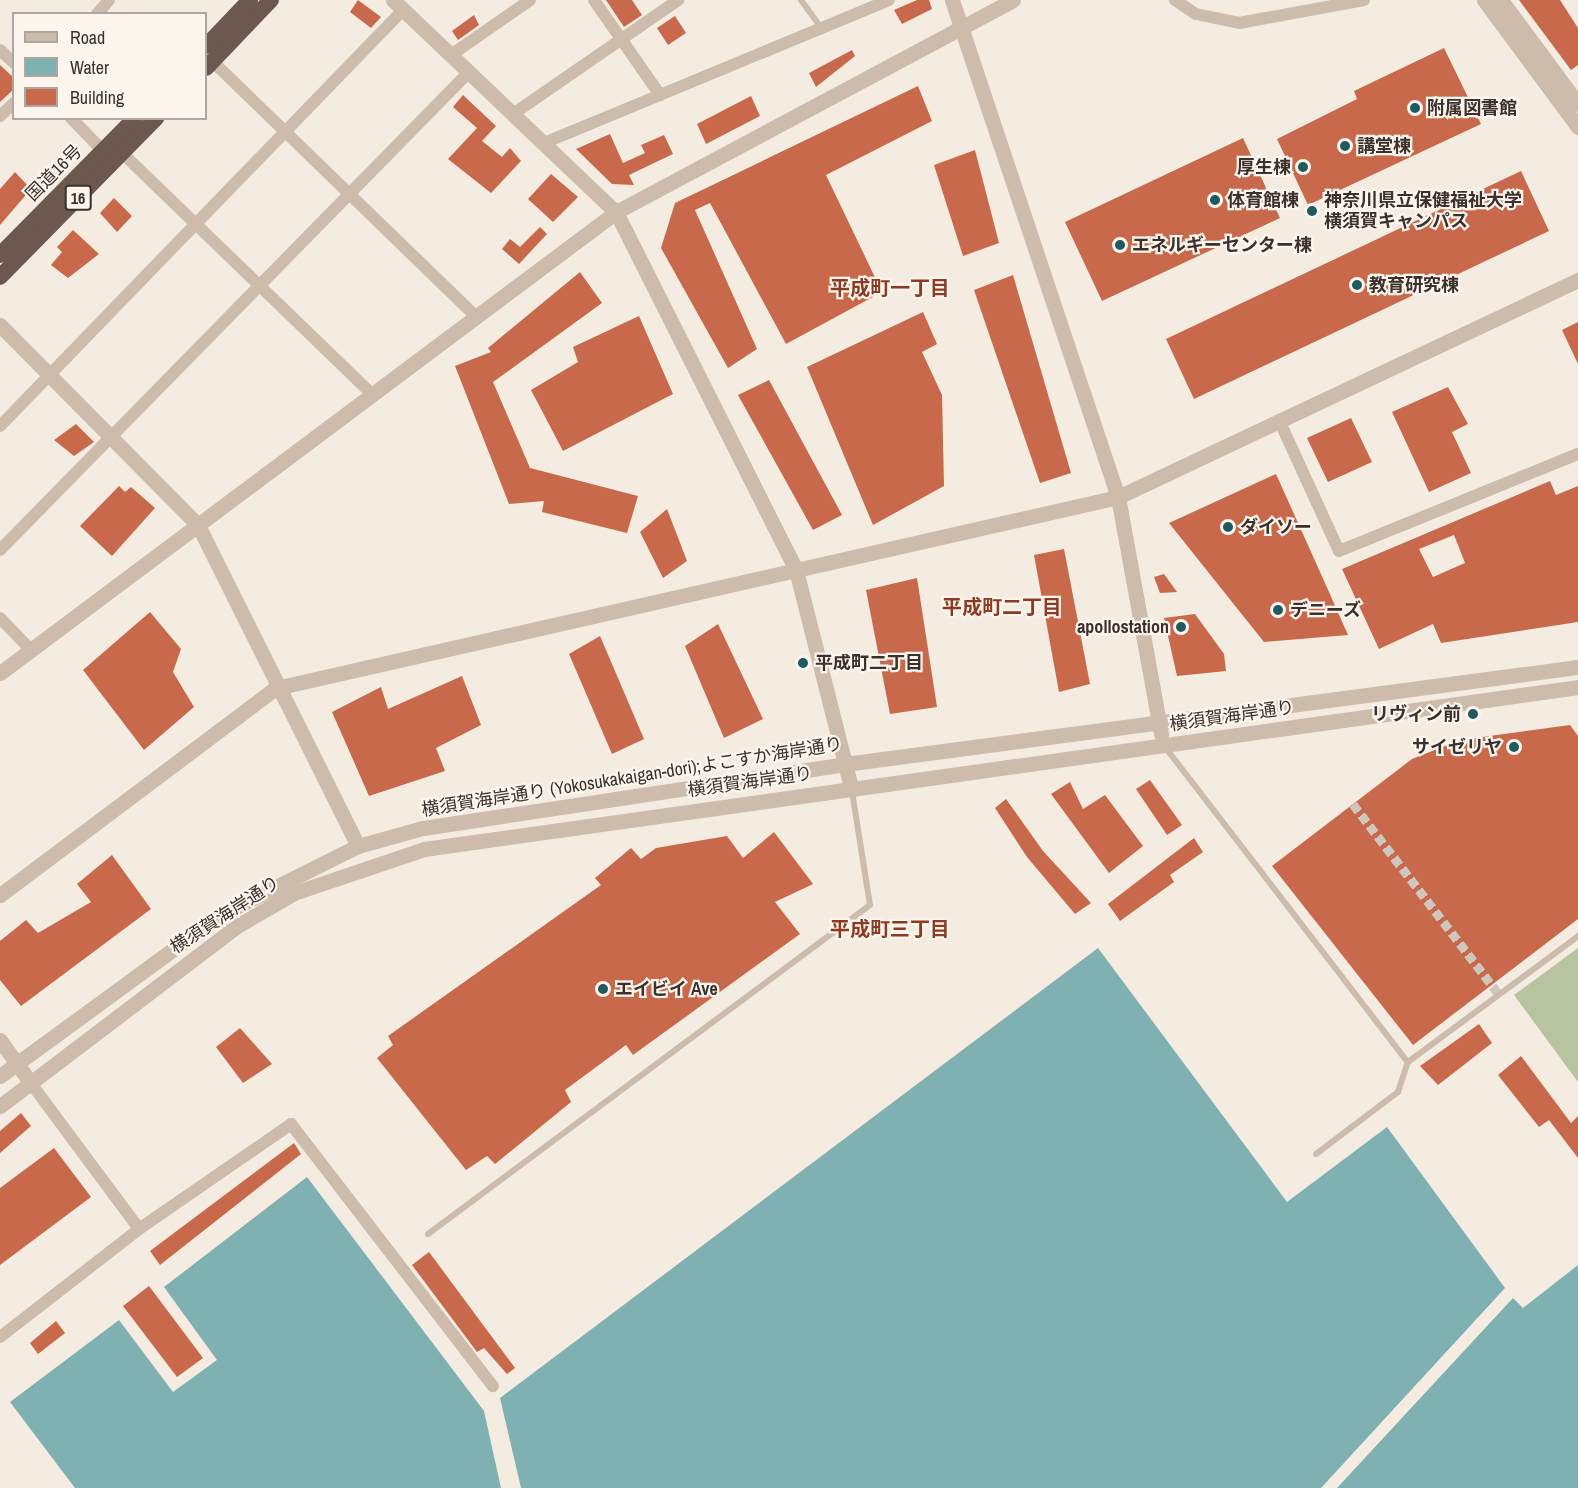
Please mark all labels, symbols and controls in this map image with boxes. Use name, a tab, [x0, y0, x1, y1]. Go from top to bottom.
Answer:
legend	[12, 12, 207, 120]
text: Road	[70, 25, 105, 50]
text: Water	[70, 55, 109, 80]
text: Building	[70, 85, 124, 110]
place label: 附属図書館	[1427, 97, 1517, 119]
marker: 附属図書館	[1408, 101, 1422, 115]
place label: 講堂棟	[1357, 135, 1411, 157]
marker: 講堂棟	[1338, 139, 1352, 153]
street label: 国道16号	[21, 140, 87, 206]
place label: 厚生棟	[1237, 156, 1291, 178]
marker: 厚生棟	[1296, 160, 1310, 174]
road number: 16	[64, 185, 92, 211]
place label: 体育館棟	[1227, 189, 1299, 211]
place label: 神奈川県立保健福祉大学 横須賀キャンパス	[1324, 190, 1522, 232]
marker: 体育館棟	[1208, 193, 1222, 207]
marker: 神奈川県立保健福祉大学 横須賀キャンパス	[1305, 204, 1319, 218]
place label: エネルギーセンター棟	[1132, 234, 1312, 256]
marker: エネルギーセンター棟	[1113, 238, 1127, 252]
place label: 教育研究棟	[1369, 274, 1459, 296]
district label: 平成町一丁目	[830, 275, 950, 299]
marker: 教育研究棟	[1350, 278, 1364, 292]
place label: ダイソー	[1240, 516, 1312, 538]
marker: ダイソー	[1221, 520, 1235, 534]
district label: 平成町二丁目	[942, 594, 1062, 618]
place label: デニーズ	[1290, 599, 1362, 621]
marker: デニーズ	[1271, 603, 1285, 617]
place label: apollostation	[1077, 616, 1169, 638]
marker: apollostation	[1174, 620, 1188, 634]
place label: 平成町二丁目	[815, 652, 923, 674]
marker: 平成町二丁目	[796, 656, 810, 670]
street label: 横須賀海岸通り	[1168, 697, 1296, 735]
place label: リヴィン前	[1371, 703, 1461, 725]
marker: リヴィン前	[1466, 707, 1480, 721]
street label: 横須賀海岸通り (Yokosukakaigan-dori);よこすか海岸通り	[420, 733, 844, 821]
place label: サイゼリヤ	[1412, 736, 1502, 758]
marker: サイゼリヤ	[1507, 740, 1521, 754]
street label: 横須賀海岸通り	[686, 763, 814, 801]
street label: 横須賀海岸通り	[166, 872, 284, 958]
district label: 平成町三丁目	[830, 916, 950, 940]
place label: エイビイ Ave	[615, 978, 718, 1000]
marker: エイビイ Ave	[596, 982, 610, 996]

